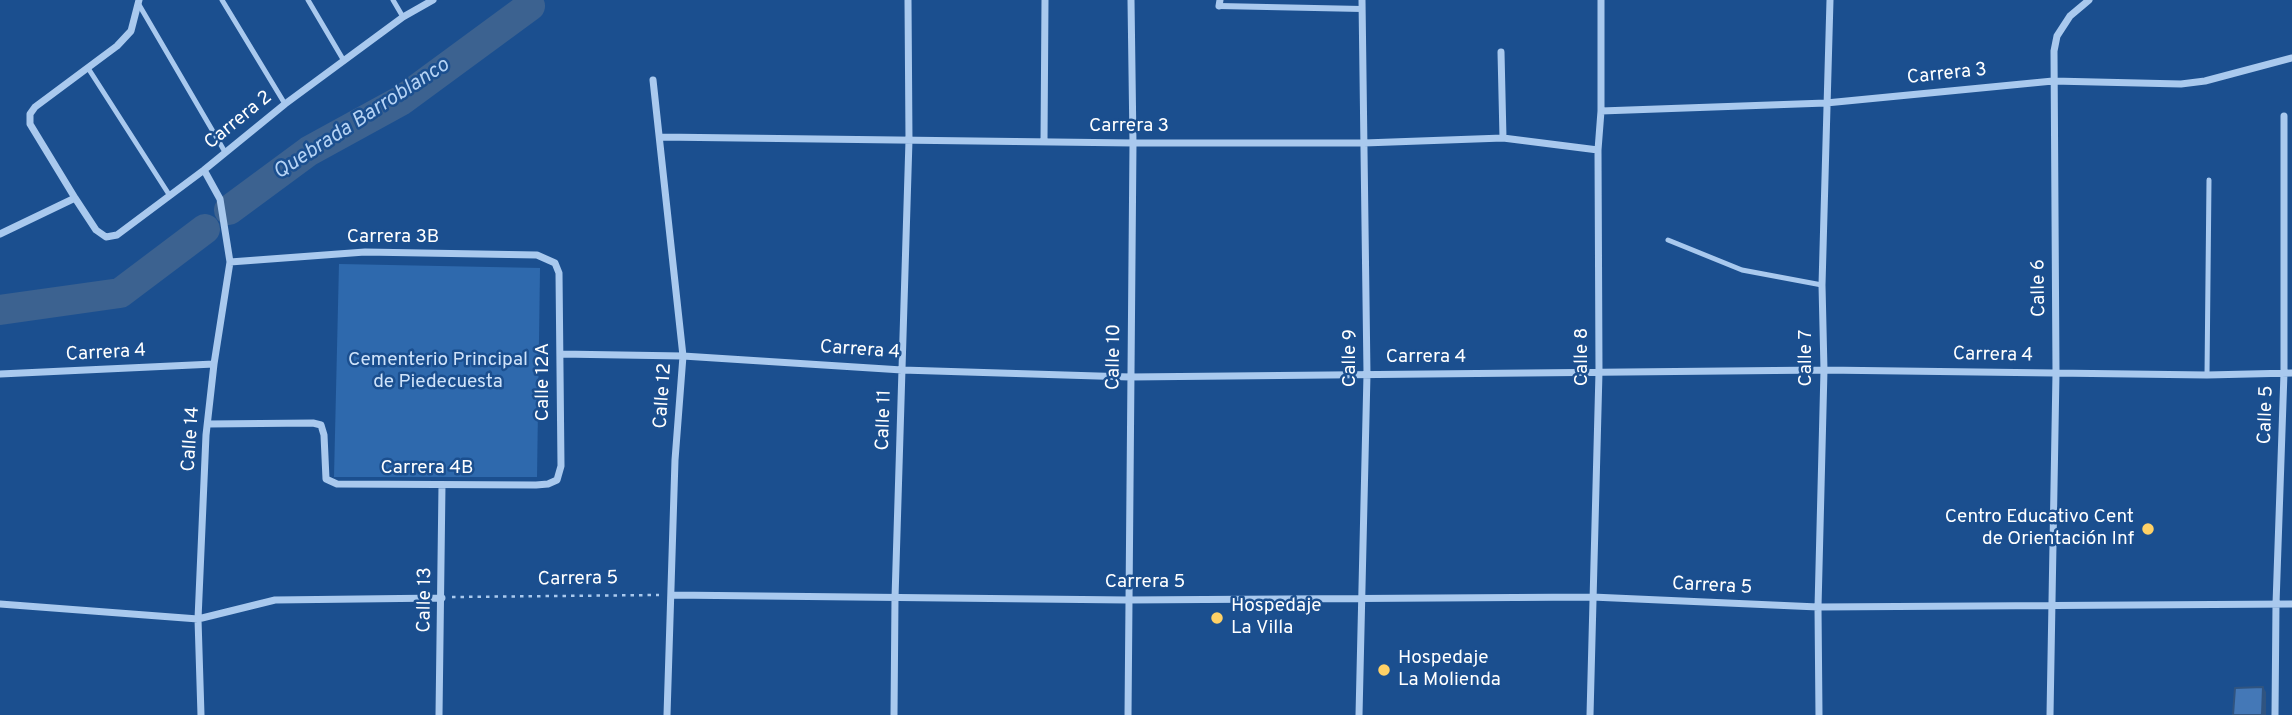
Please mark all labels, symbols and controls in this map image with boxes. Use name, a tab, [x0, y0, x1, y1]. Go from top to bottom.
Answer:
water label: Quebrada Barroblanco	[269, 54, 455, 186]
street label: Carrera 3	[1906, 59, 1988, 91]
street label: Carrera 2	[201, 87, 277, 155]
street label: Carrera 3	[1089, 116, 1169, 138]
street label: Carrera 3B	[347, 227, 439, 249]
street label: Calle 6	[2028, 259, 2052, 317]
street label: Calle 10	[1103, 324, 1127, 390]
street label: Calle 8	[1572, 328, 1594, 386]
street label: Calle 9	[1340, 329, 1362, 387]
street label: Calle 7	[1796, 330, 1818, 386]
street label: Carrera 4	[819, 337, 901, 365]
street label: Carrera 4	[65, 341, 147, 367]
street label: Calle 12A	[533, 343, 555, 421]
street label: Carrera 4	[1953, 344, 2033, 368]
street label: Carrera 4	[1386, 347, 1466, 369]
park label: Cementerio Principal de Piedecuesta	[348, 350, 528, 394]
street label: Calle 12	[650, 362, 678, 430]
street label: Calle 5	[2255, 385, 2279, 445]
street label: Calle 11	[873, 389, 897, 451]
street label: Calle 14	[178, 406, 206, 472]
street label: Carrera 4B	[381, 458, 473, 480]
place label: Centro Educativo Cent de Orientación Inf	[1945, 507, 2134, 551]
marker: Centro Educativo Cent de Orientación Inf	[2140, 521, 2156, 537]
street label: Calle 13	[414, 567, 438, 633]
street label: Carrera 5	[538, 568, 618, 592]
street label: Carrera 5	[1105, 572, 1185, 594]
street label: Carrera 5	[1671, 574, 1753, 600]
place label: Hospedaje La Villa	[1231, 596, 1322, 640]
marker: Hospedaje La Villa	[1209, 610, 1225, 626]
place label: Hospedaje La Molienda	[1398, 648, 1501, 692]
marker: Hospedaje La Molienda	[1376, 662, 1392, 678]

